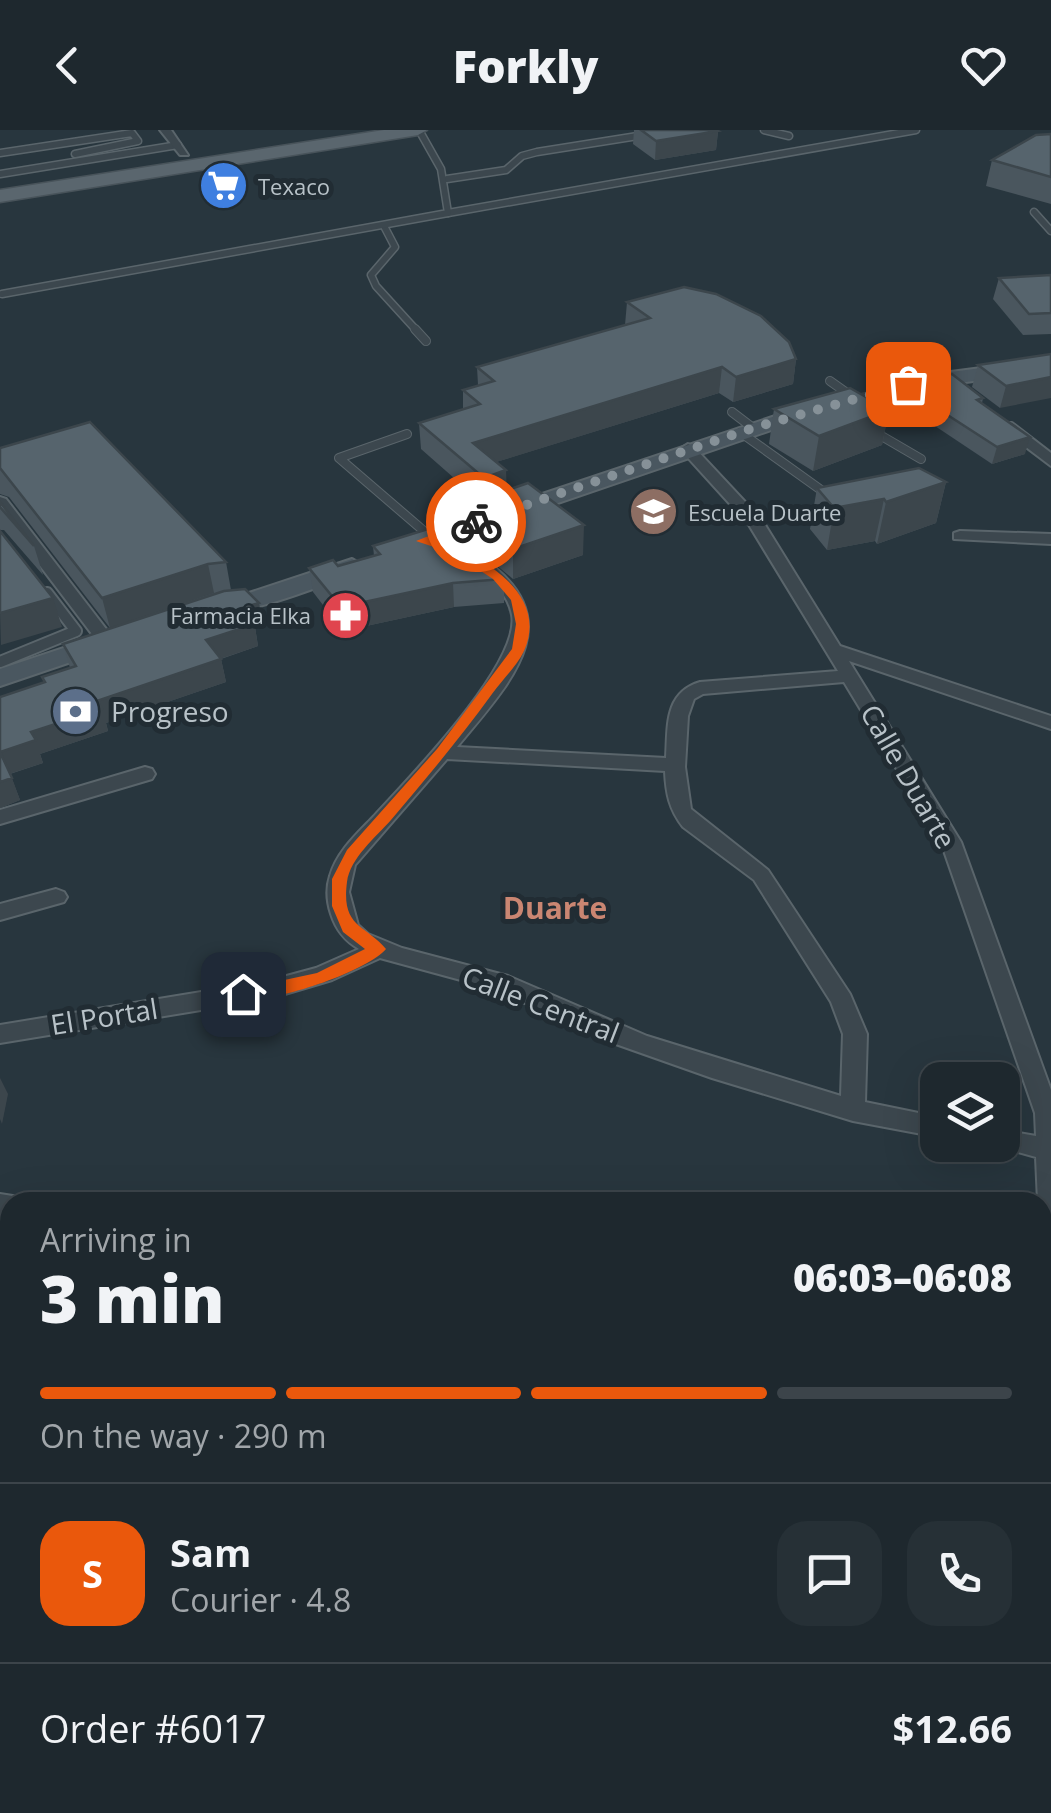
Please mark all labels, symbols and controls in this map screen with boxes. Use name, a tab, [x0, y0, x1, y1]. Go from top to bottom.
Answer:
text: Forkly	[453, 35, 598, 96]
icon: back	[40, 38, 95, 93]
icon: heart	[956, 38, 1011, 93]
supermarket icon: Texaco	[197, 160, 249, 212]
place label: Texaco	[258, 171, 330, 201]
pin	[866, 342, 951, 427]
icon: bag	[881, 357, 936, 412]
courier	[426, 472, 526, 572]
school or university icon: Escuela Duarte	[627, 486, 679, 538]
icon: bike	[449, 495, 504, 550]
place label: Escuela Duarte	[688, 497, 841, 527]
pharmacy icon: Farmacia Elka	[320, 589, 372, 641]
place label: Farmacia Elka	[170, 600, 311, 630]
bank icon: Progreso	[50, 685, 102, 737]
place label: Progreso	[111, 692, 229, 730]
street label: Calle Duarte	[852, 697, 966, 855]
district label: Duarte	[503, 887, 607, 928]
pin	[201, 952, 286, 1037]
street label: Calle Central	[457, 957, 625, 1051]
icon: home	[216, 967, 271, 1022]
street label: El Portal	[48, 989, 160, 1043]
map controls	[920, 1062, 1020, 1162]
button: layers	[920, 1062, 1020, 1162]
text: Arriving in	[40, 1218, 192, 1261]
text: 06:03–06:08	[793, 1251, 1012, 1303]
text: 3 min	[40, 1254, 225, 1342]
text: On the way · 290 m	[40, 1414, 327, 1457]
button: chat	[777, 1521, 882, 1626]
button: phone	[907, 1521, 1012, 1626]
text: Sam	[170, 1526, 251, 1578]
text: S	[82, 1547, 103, 1599]
text: Courier · 4.8	[170, 1578, 351, 1621]
text: Order #6017	[40, 1702, 267, 1754]
text: $12.66	[893, 1702, 1012, 1754]

